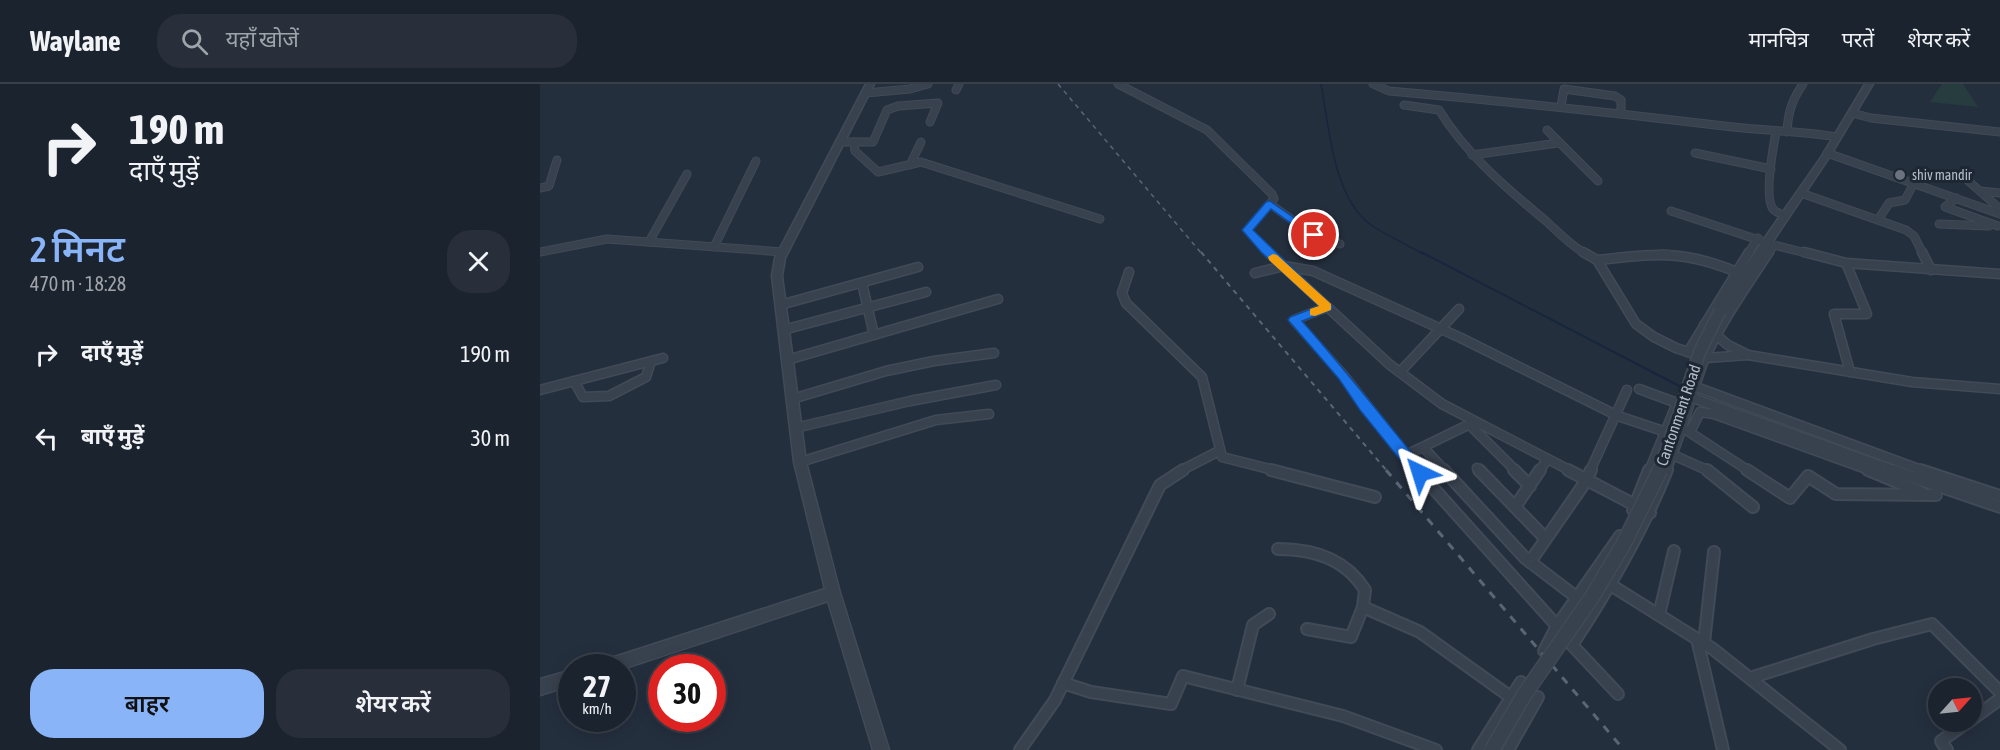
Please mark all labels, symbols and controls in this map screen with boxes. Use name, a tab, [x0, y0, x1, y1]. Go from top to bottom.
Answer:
search box	[157, 14, 577, 68]
text: Waylane	[30, 25, 121, 57]
icon: search	[178, 25, 211, 58]
text: यहाँ खोजें	[226, 26, 299, 52]
text: मानचित्र	[1749, 27, 1809, 51]
text: परतें	[1842, 27, 1874, 51]
text: शेयर करें	[1907, 27, 1970, 51]
text: 190 m	[129, 105, 224, 153]
icon: right	[30, 108, 108, 186]
text: दाएँ मुड़ें	[129, 155, 200, 186]
place label: shiv mandir	[1912, 167, 1973, 183]
marker: shiv mandir	[1893, 168, 1907, 182]
pin	[1288, 209, 1339, 260]
icon: arrive	[1297, 218, 1330, 251]
text: 2 मिनट	[30, 228, 125, 270]
button: close	[447, 230, 510, 293]
text: 470 m · 18:28	[30, 272, 126, 295]
icon: right	[30, 338, 63, 371]
text: दाएँ मुड़ें	[81, 339, 143, 365]
text: 190 m	[460, 341, 510, 367]
street label: Cantonment Road	[1652, 362, 1704, 468]
icon: left	[30, 422, 63, 455]
text: बाएँ मुड़ें	[81, 423, 144, 449]
text: 30 m	[470, 425, 510, 451]
position arrow	[1388, 441, 1452, 505]
speed limit sign: 30	[648, 654, 726, 732]
button: बाहर	[30, 669, 264, 738]
button: शेयर करें	[276, 669, 510, 738]
text: 27	[583, 669, 611, 703]
north arrow	[1928, 678, 1982, 732]
map controls	[1928, 678, 1982, 732]
text: km/h	[582, 700, 612, 717]

